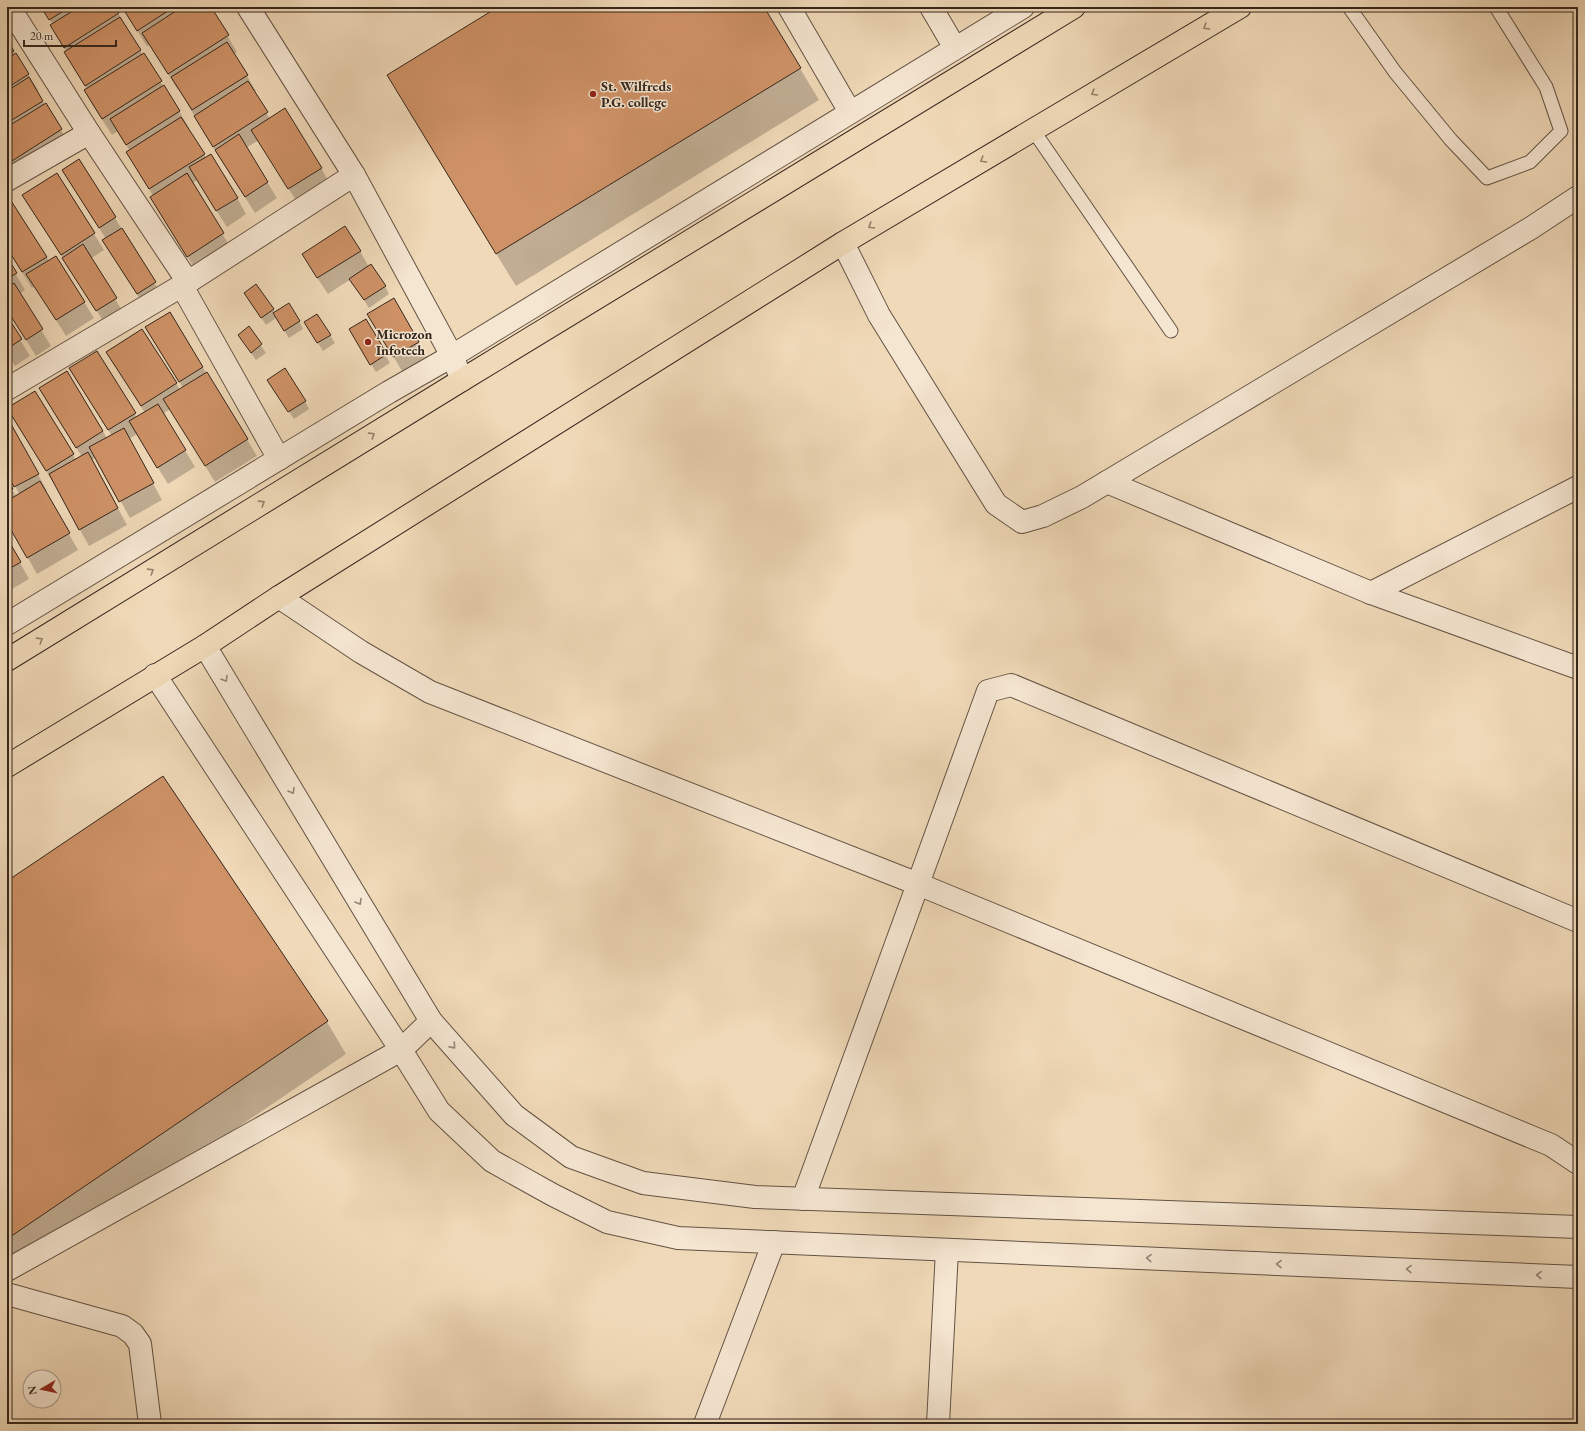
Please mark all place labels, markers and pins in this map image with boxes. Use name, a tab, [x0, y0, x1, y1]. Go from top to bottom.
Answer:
place label: St. Wilfreds P.G. college	[601, 77, 671, 111]
marker: St. Wilfreds P.G. college	[588, 89, 598, 99]
place label: Microzon Infotech	[376, 325, 432, 359]
marker: Microzon Infotech	[363, 337, 373, 347]

